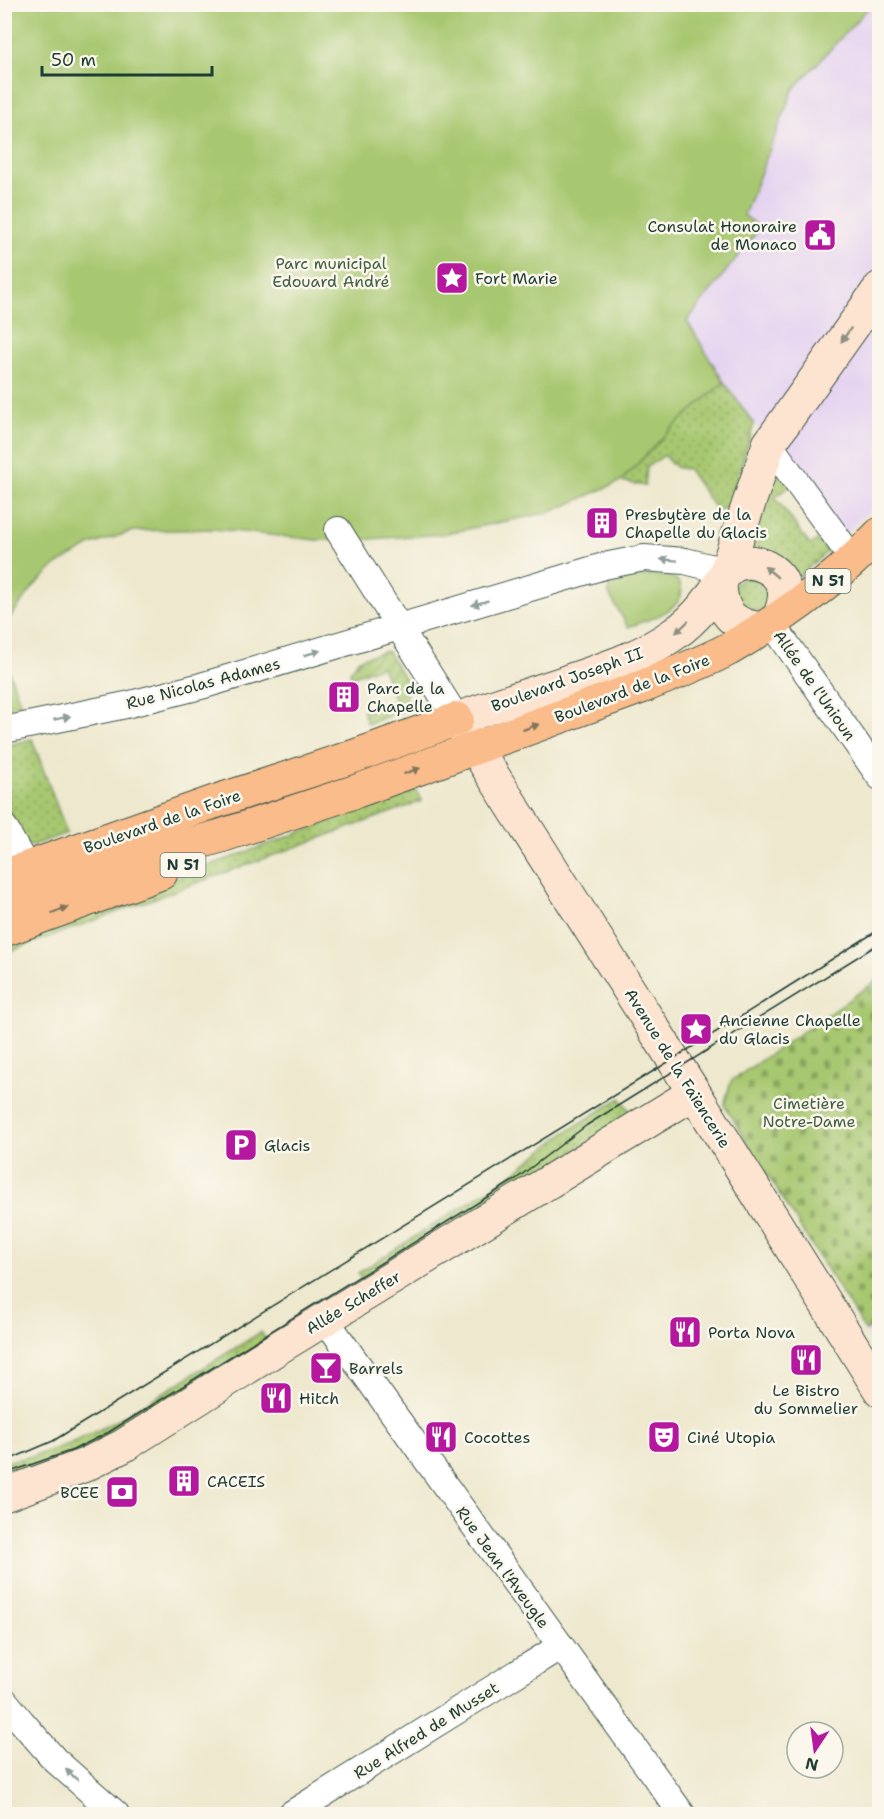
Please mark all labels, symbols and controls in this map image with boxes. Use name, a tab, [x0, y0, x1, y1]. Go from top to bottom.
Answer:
scale bar	[42, 39, 212, 77]
text: 50 m	[51, 48, 96, 72]
place label: Consulat Honoraire de Monaco	[647, 216, 797, 255]
public building icon: Consulat Honoraire de Monaco	[802, 217, 838, 253]
park label: Parc municipal Edouard André	[272, 253, 390, 292]
place icon: Fort Marie	[434, 260, 470, 296]
place label: Fort Marie	[475, 268, 558, 289]
one-way arrow	[840, 327, 852, 343]
place label: Presbytère de la Chapelle du Glacis	[625, 504, 767, 543]
building icon: Presbytère de la Chapelle du Glacis	[584, 505, 620, 541]
one-way arrow	[659, 555, 678, 565]
one-way arrow	[764, 566, 779, 579]
road number: N 51	[806, 569, 850, 593]
one-way arrow	[471, 599, 489, 608]
one-way arrow	[675, 620, 690, 634]
street label: Allée de l'Unioun	[769, 626, 861, 745]
street label: Boulevard Joseph II	[488, 642, 646, 717]
one-way arrow	[302, 648, 321, 658]
street label: Boulevard de la Foire	[552, 649, 713, 728]
street label: Rue Nicolas Adames	[124, 653, 282, 714]
place label: Parc de la Chapelle	[367, 678, 445, 717]
building icon: Parc de la Chapelle	[326, 679, 362, 715]
one-way arrow	[53, 713, 72, 722]
one-way arrow	[522, 722, 540, 732]
one-way arrow	[403, 766, 421, 775]
street label: Boulevard de la Foire	[81, 785, 243, 858]
road number: N 51	[160, 853, 206, 877]
one-way arrow	[51, 904, 69, 914]
street label: Avenue de la Faïencerie	[620, 985, 735, 1152]
place label: Ancienne Chapelle du Glacis	[719, 1010, 861, 1049]
place icon: Ancienne Chapelle du Glacis	[678, 1011, 714, 1047]
park label: Cimetière Notre-Dame	[762, 1093, 856, 1132]
parking icon: Glacis	[223, 1127, 259, 1163]
place label: Glacis	[264, 1135, 311, 1156]
street label: Allée Scheffer	[302, 1266, 405, 1339]
restaurant icon: Porta Nova	[667, 1314, 703, 1350]
place label: Porta Nova	[708, 1322, 795, 1343]
restaurant icon: Le Bistro du Sommelier	[788, 1342, 824, 1378]
bar icon: Barrels	[308, 1350, 344, 1386]
place label: Barrels	[349, 1358, 404, 1379]
restaurant icon: Hitch	[258, 1380, 294, 1416]
place label: Le Bistro du Sommelier	[754, 1380, 858, 1419]
place label: Hitch	[299, 1388, 339, 1409]
restaurant icon: Cocottes	[423, 1419, 459, 1455]
theatre icon: Ciné Utopia	[646, 1419, 682, 1455]
place label: Cocottes	[464, 1427, 530, 1448]
place label: Ciné Utopia	[687, 1427, 775, 1448]
building icon: CACEIS	[166, 1463, 202, 1499]
place label: CACEIS	[207, 1471, 265, 1492]
bank icon: BCEE	[104, 1474, 140, 1510]
place label: BCEE	[60, 1482, 99, 1503]
street label: Rue Jean l'Aveugle	[451, 1502, 554, 1632]
street label: Rue Alfred de Musset	[350, 1677, 503, 1784]
north arrow	[785, 1720, 845, 1780]
text: N	[803, 1752, 820, 1776]
one-way arrow	[65, 1769, 80, 1782]

